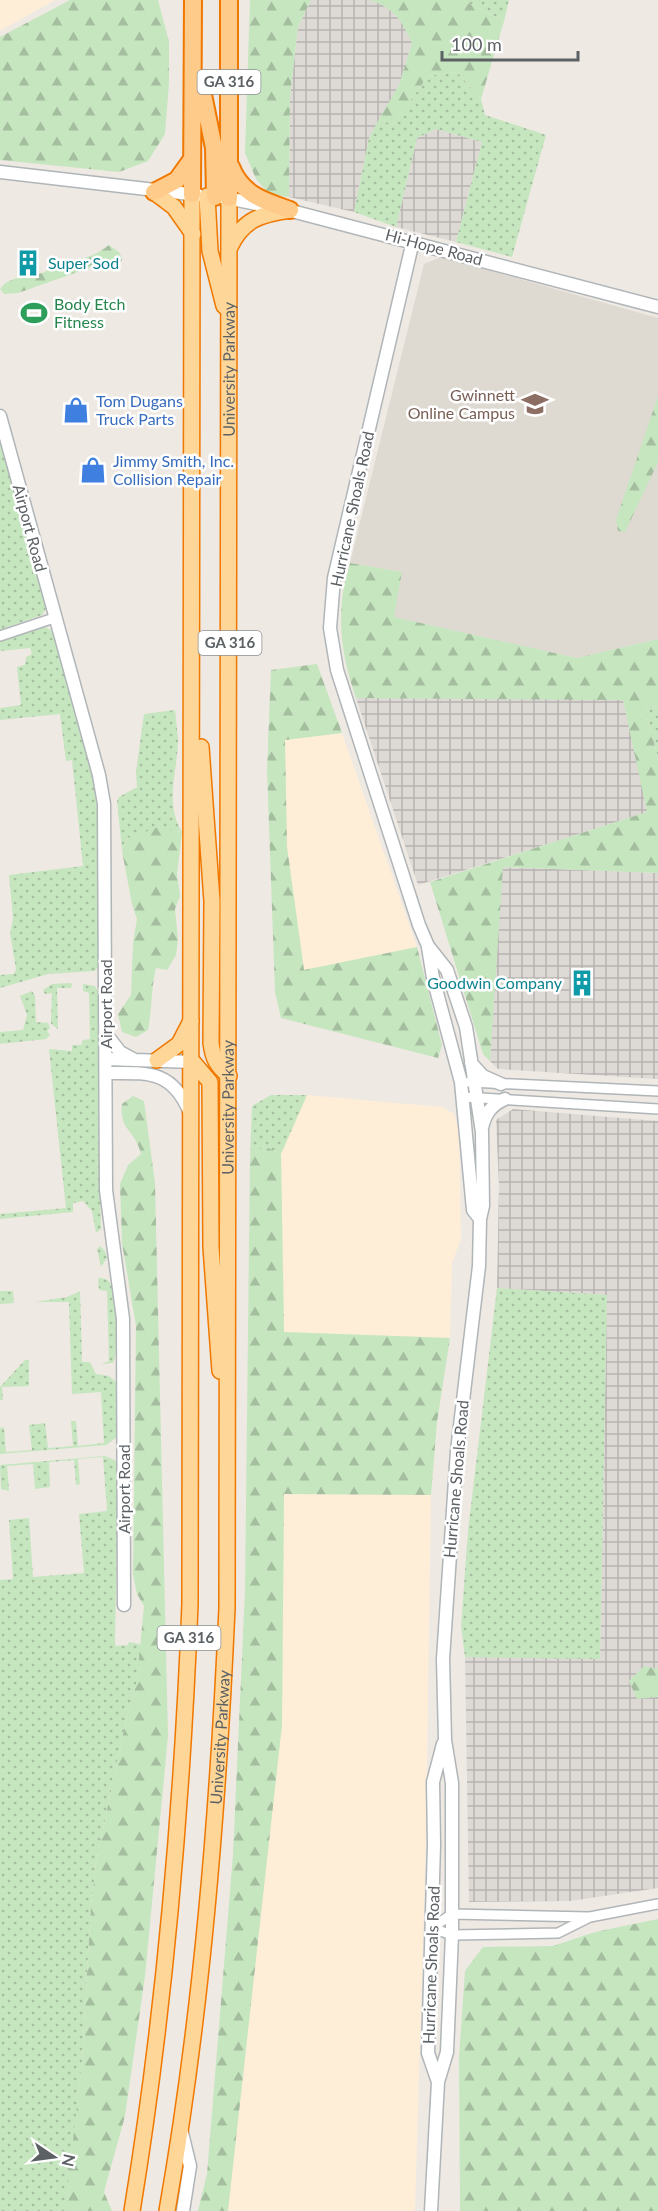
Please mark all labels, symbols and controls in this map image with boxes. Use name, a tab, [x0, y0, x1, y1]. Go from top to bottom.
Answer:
scale bar	[442, 24, 578, 62]
text: 100 m	[451, 33, 502, 55]
road number: GA 316	[198, 70, 260, 94]
street label: Hi-Hope Road	[383, 224, 485, 269]
building icon: Super Sod	[13, 248, 43, 278]
place label: Super Sod	[48, 253, 119, 272]
place label: Body Etch Fitness	[54, 294, 125, 331]
sports icon: Body Etch Fitness	[19, 298, 49, 328]
street label: University Parkway	[219, 301, 238, 437]
place label: Gwinnett Online Campus	[408, 385, 515, 422]
school or university icon: Gwinnett Online Campus	[520, 389, 550, 419]
place label: Tom Dugans Truck Parts	[96, 391, 183, 428]
shop icon: Tom Dugans Truck Parts	[61, 395, 91, 425]
street label: Hurricane Shoals Road	[326, 429, 377, 588]
place label: Jimmy Smith, Inc. Collision Repair	[113, 451, 234, 488]
shop icon: Jimmy Smith, Inc. Collision Repair	[78, 455, 108, 485]
street label: Airport Road	[10, 482, 51, 574]
road number: GA 316	[198, 631, 262, 655]
street label: Airport Road	[96, 959, 115, 1049]
building icon: Goodwin Company	[567, 968, 597, 998]
place label: Goodwin Company	[427, 973, 563, 992]
street label: University Parkway	[218, 1039, 237, 1175]
street label: Hurricane Shoals Road	[439, 1399, 472, 1559]
street label: Airport Road	[114, 1444, 133, 1534]
road number: GA 316	[158, 1626, 220, 1650]
street label: University Parkway	[206, 1669, 233, 1805]
street label: Hurricane Shoals Road	[418, 1886, 443, 2044]
north arrow	[24, 2127, 84, 2187]
text: N	[58, 2152, 80, 2169]

